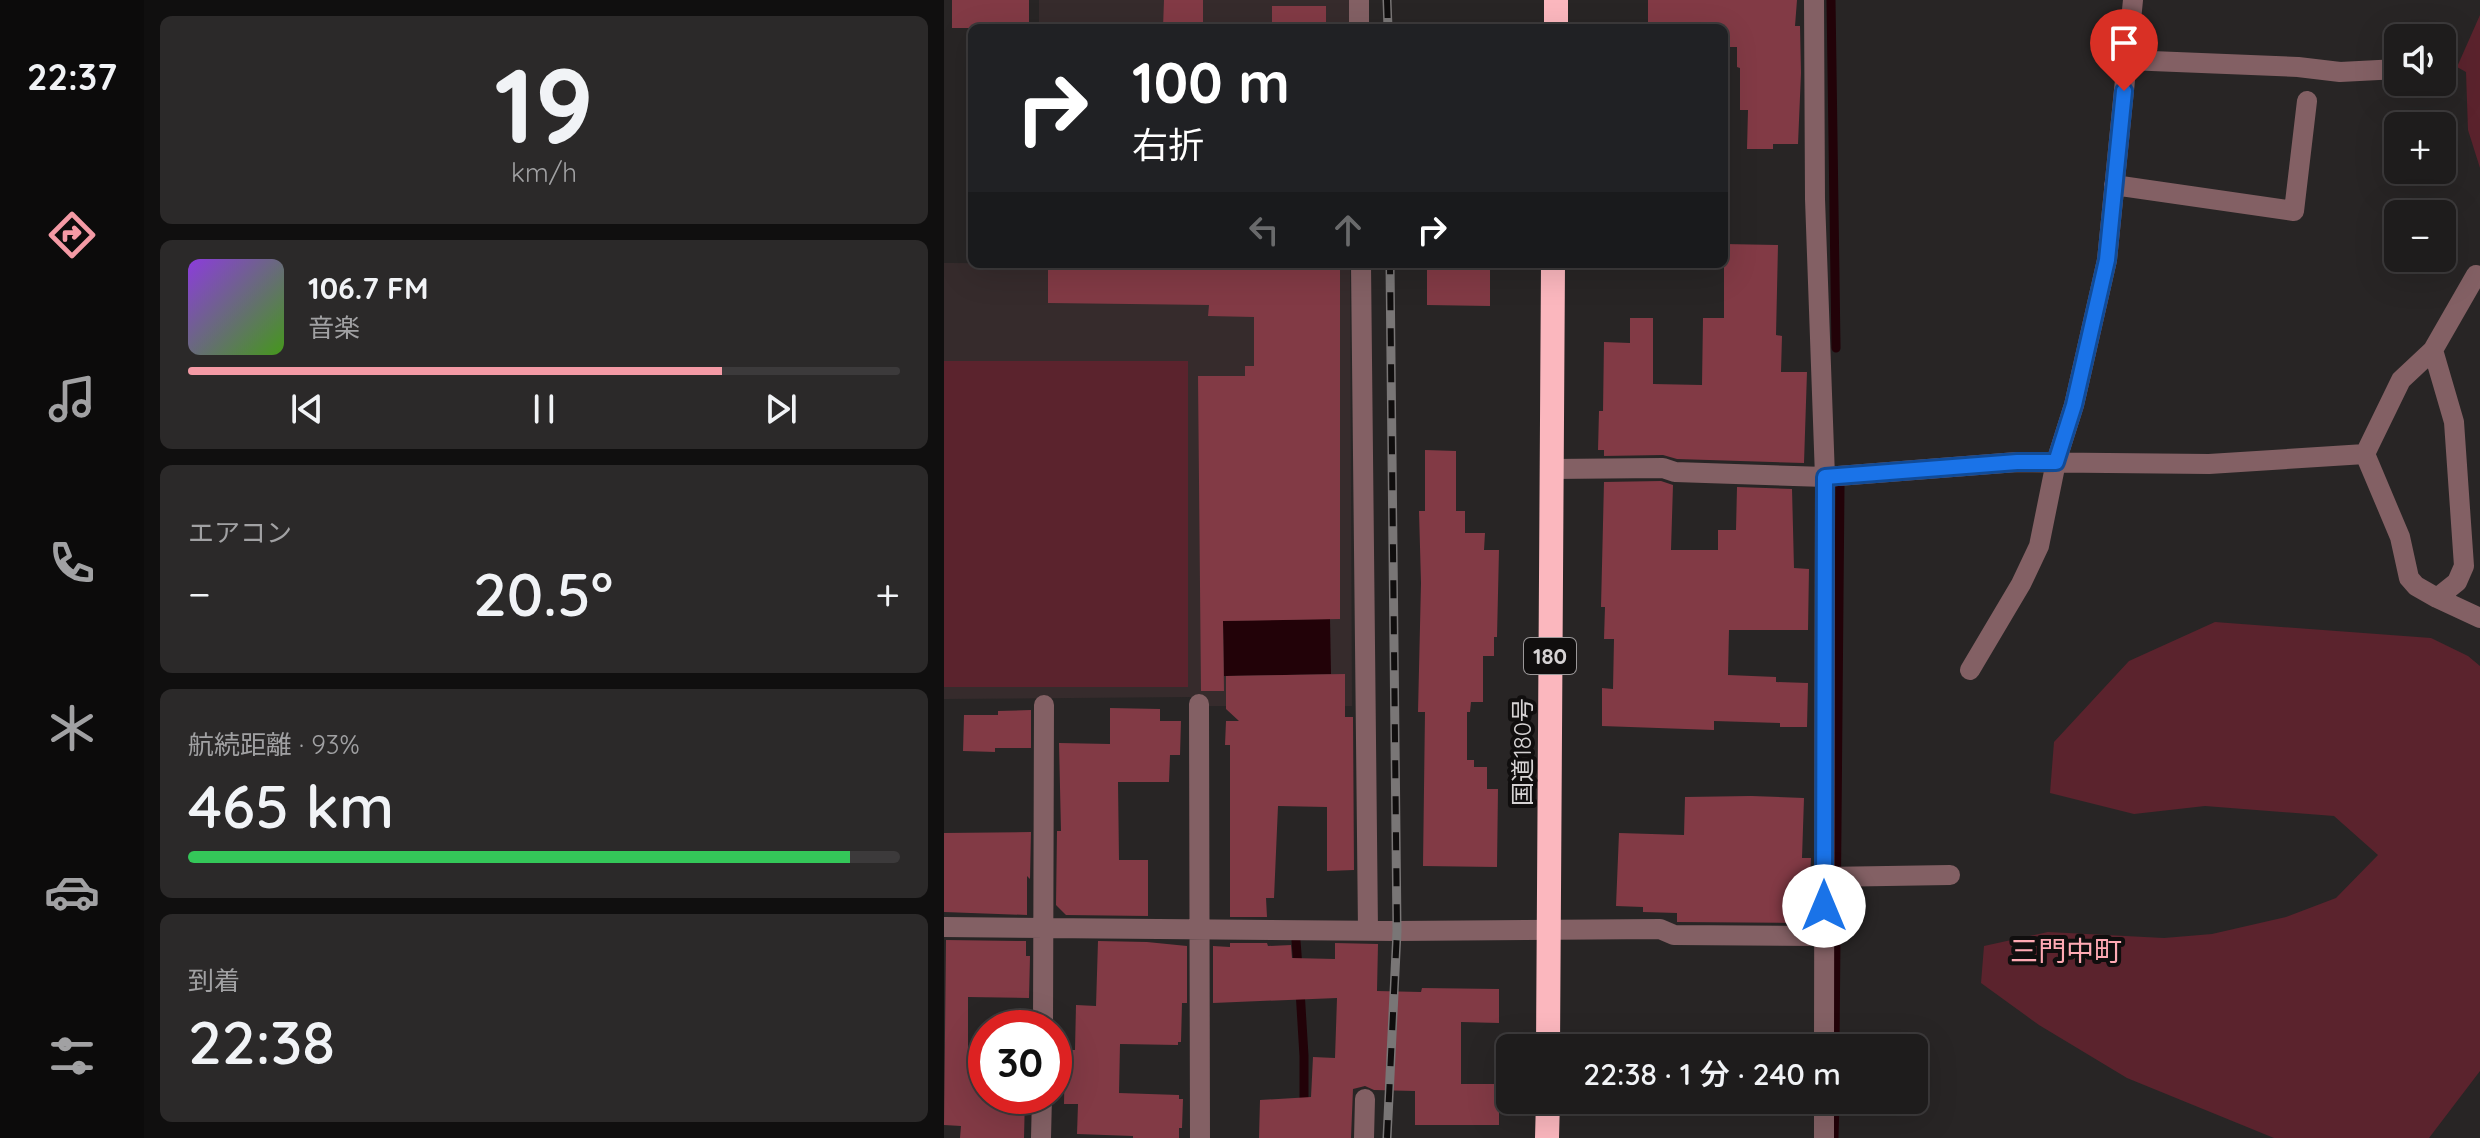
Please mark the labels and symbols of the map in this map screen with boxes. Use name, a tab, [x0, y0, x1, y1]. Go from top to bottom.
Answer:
pin	[2090, 9, 2158, 91]
road number: 180	[1524, 638, 1576, 674]
street label: 国道180号	[1507, 698, 1537, 806]
position arrow	[1782, 864, 1866, 948]
district label: 三門中町	[2010, 933, 2122, 968]
speed limit sign: 30	[968, 1010, 1072, 1114]

